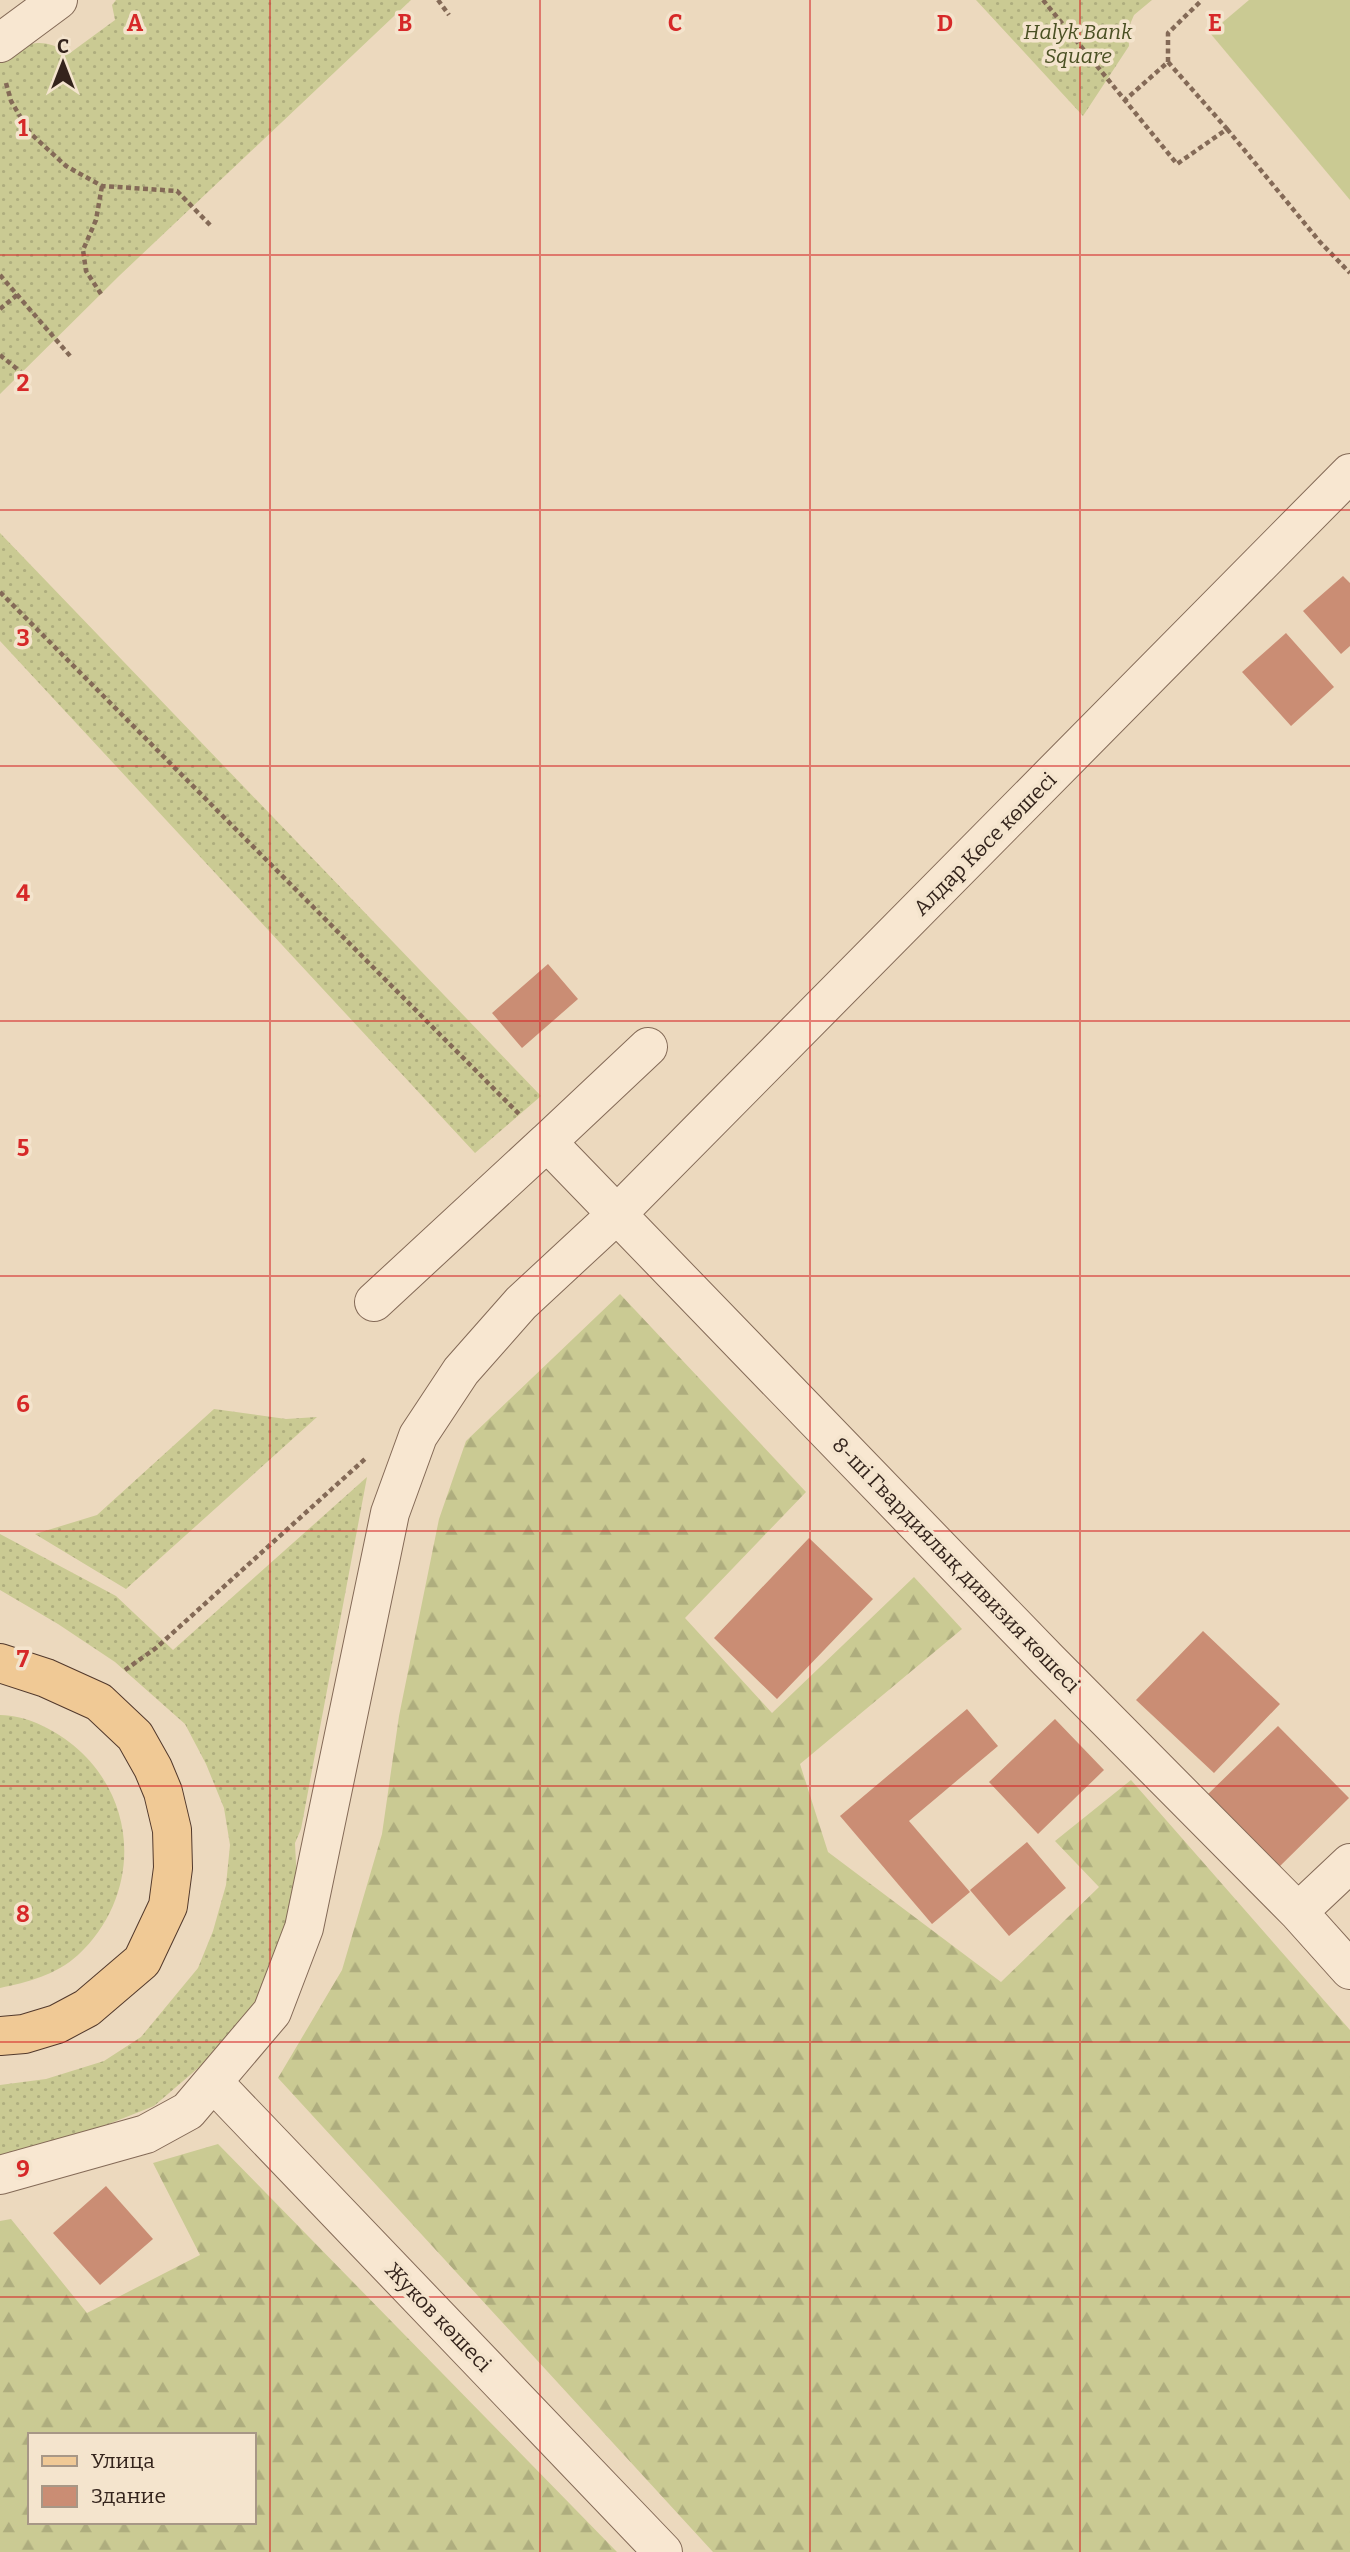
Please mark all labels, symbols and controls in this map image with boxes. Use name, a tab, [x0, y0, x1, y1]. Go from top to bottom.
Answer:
text: A	[127, 9, 144, 37]
text: B	[398, 9, 412, 37]
text: C	[668, 9, 682, 37]
text: D	[937, 9, 953, 37]
text: E	[1208, 9, 1222, 37]
park label: Halyk Bank Square	[1024, 19, 1133, 69]
north arrow	[28, 28, 98, 98]
text: С	[57, 35, 69, 58]
text: 1	[18, 114, 28, 142]
text: 2	[17, 369, 30, 397]
text: 3	[16, 624, 30, 652]
street label: Алдар Көсе көшесі	[908, 767, 1062, 921]
text: 4	[16, 879, 30, 907]
text: 5	[17, 1134, 29, 1162]
text: 6	[16, 1390, 30, 1418]
street label: 8-ші Гвардиялық дивизия көшесі	[827, 1432, 1085, 1698]
text: 7	[17, 1645, 30, 1673]
text: 8	[16, 1900, 30, 1928]
text: 9	[16, 2155, 30, 2183]
street label: Жуков көшесі	[379, 2257, 497, 2377]
legend	[28, 2433, 256, 2524]
text: Улица	[91, 2448, 155, 2474]
text: Здание	[91, 2483, 166, 2509]

